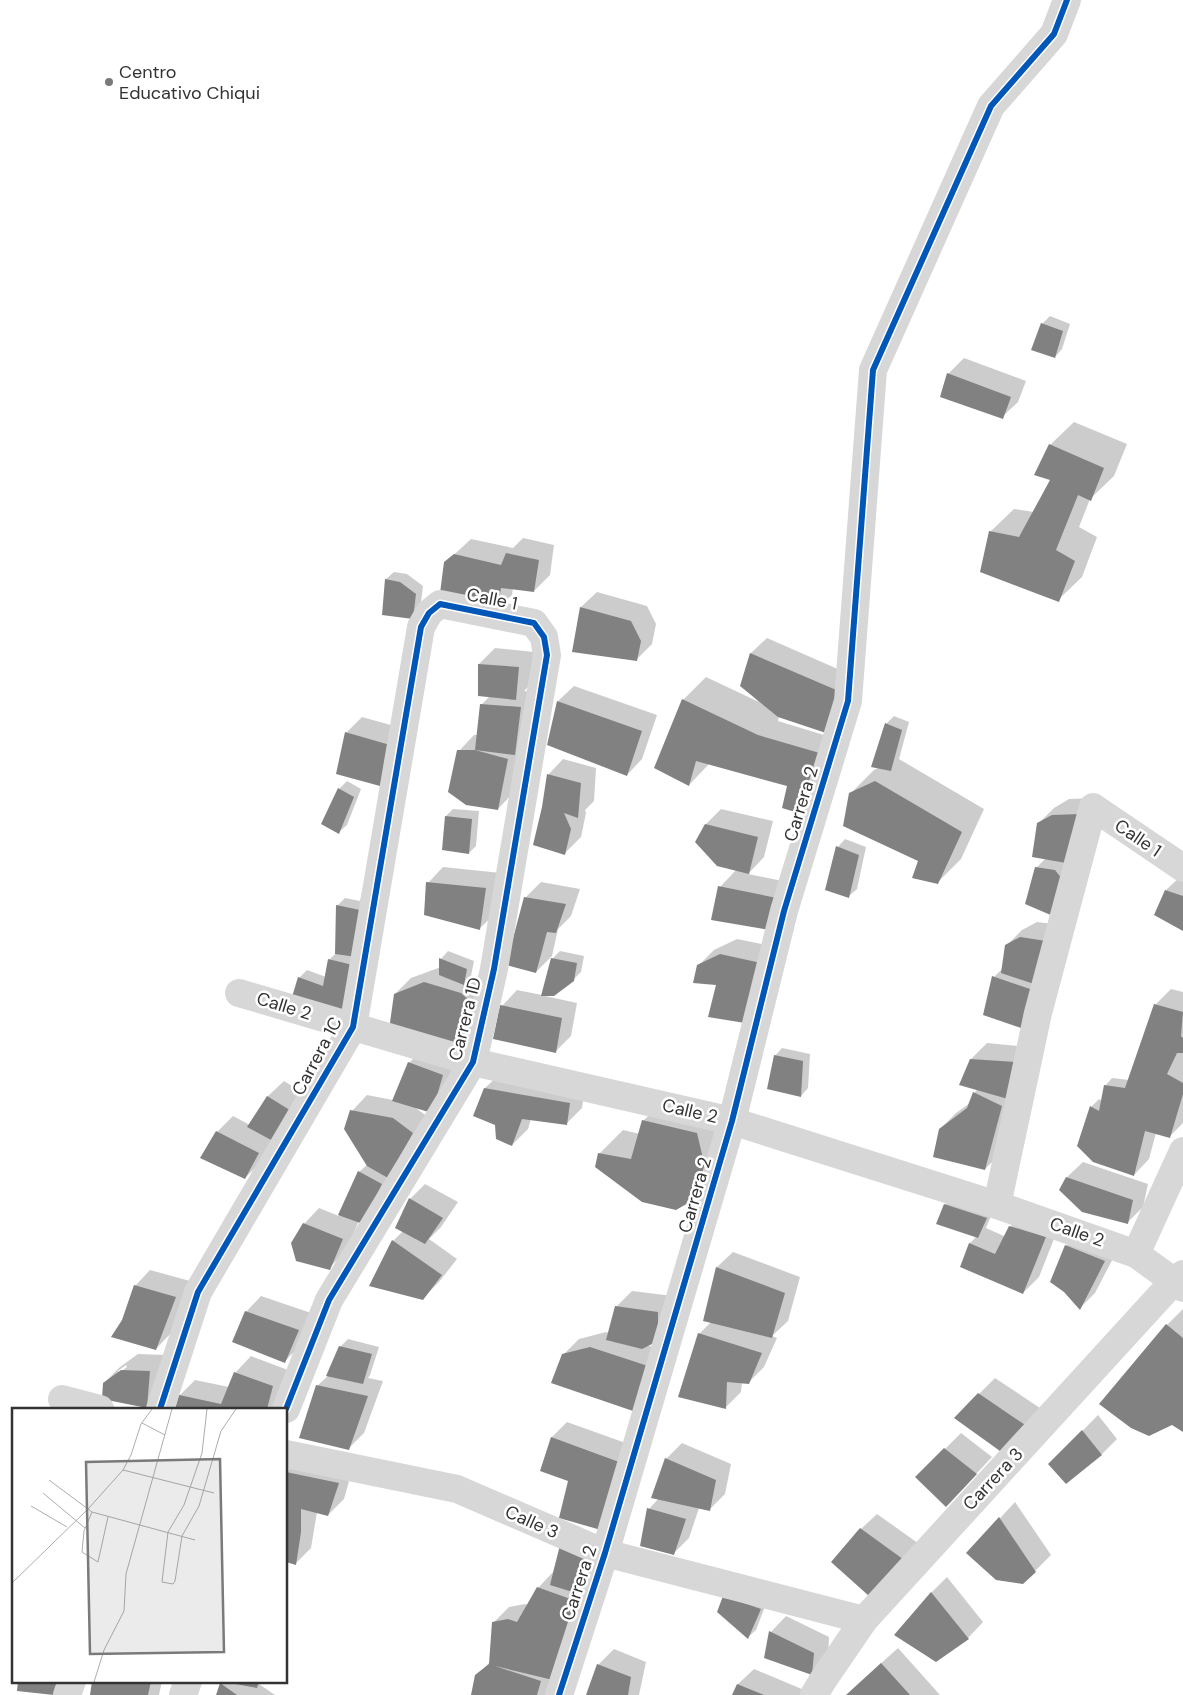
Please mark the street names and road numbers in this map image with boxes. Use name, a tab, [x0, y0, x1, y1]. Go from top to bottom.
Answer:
street label: Calle 1	[465, 582, 519, 616]
street label: Carrera 2	[778, 763, 824, 845]
street label: Calle 1	[1110, 814, 1166, 862]
street label: Carrera 1D	[443, 975, 487, 1063]
street label: Calle 2	[254, 986, 314, 1026]
street label: Carrera 1C	[286, 1012, 348, 1099]
street label: Calle 2	[660, 1093, 720, 1129]
street label: Carrera 2	[673, 1154, 717, 1236]
street label: Calle 2	[1047, 1212, 1107, 1252]
street label: Carrera 3	[958, 1442, 1028, 1516]
street label: Calle 3	[501, 1500, 563, 1544]
street label: Carrera 2	[556, 1542, 602, 1624]

